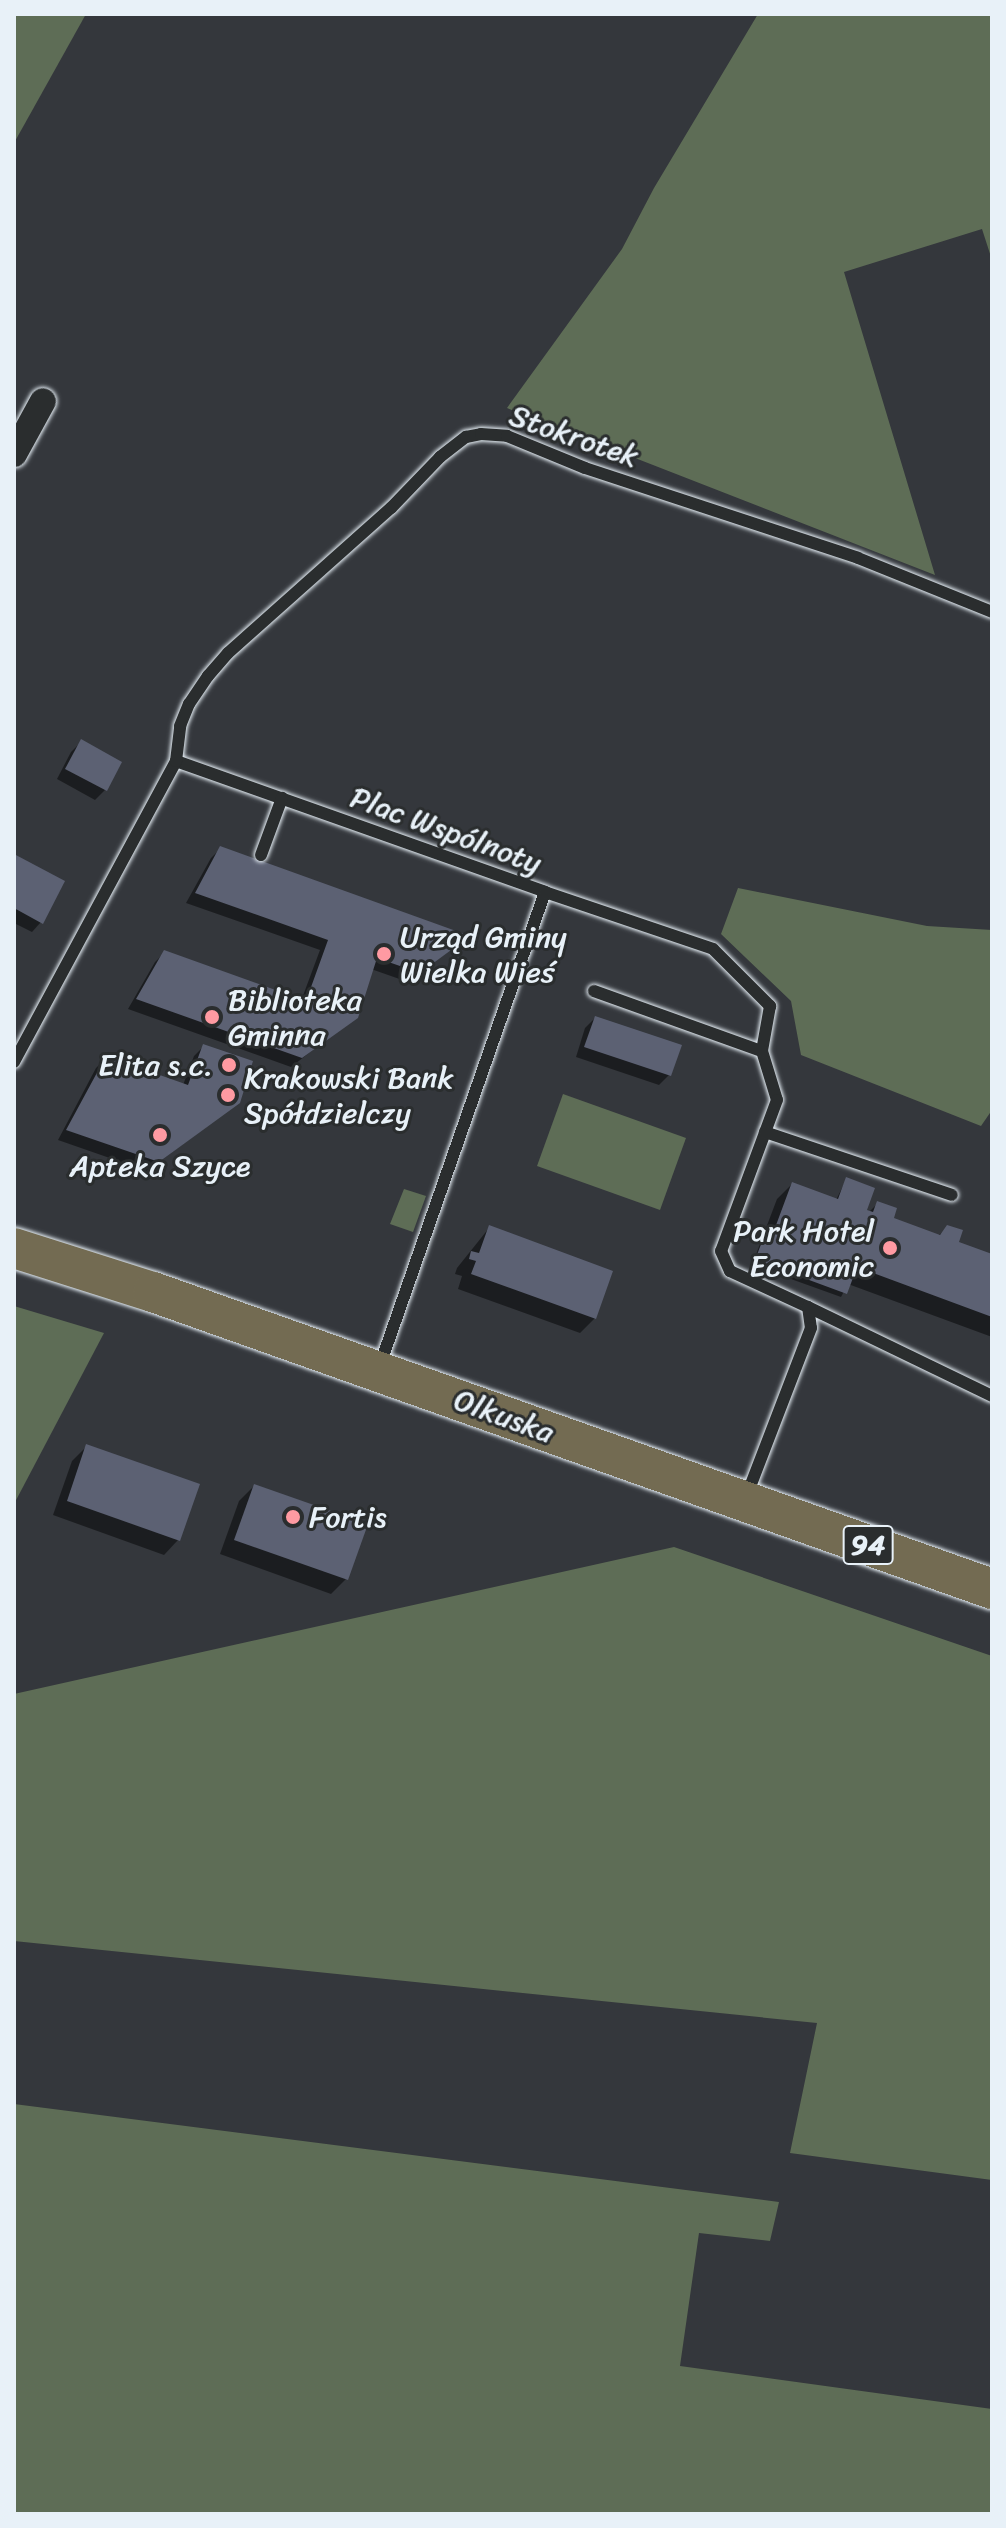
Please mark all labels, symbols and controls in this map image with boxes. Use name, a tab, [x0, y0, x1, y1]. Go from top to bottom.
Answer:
street label: Stokrotek	[505, 397, 643, 475]
street label: Plac Wspólnoty	[345, 779, 547, 881]
place label: Urząd Gminy Wielka Wieś	[400, 919, 567, 990]
marker: Urząd Gminy Wielka Wieś	[375, 945, 393, 963]
place label: Biblioteka Gminna	[228, 982, 362, 1052]
marker: Biblioteka Gminna	[203, 1008, 221, 1026]
place label: Elita s.c.	[97, 1047, 213, 1083]
marker: Elita s.c.	[220, 1056, 238, 1074]
place label: Krakowski Bank Spółdzielczy	[244, 1060, 453, 1130]
marker: Krakowski Bank Spółdzielczy	[219, 1086, 237, 1104]
marker: Apteka Szyce	[151, 1126, 169, 1144]
place label: Apteka Szyce	[69, 1148, 251, 1184]
place label: Park Hotel Economic	[731, 1213, 874, 1284]
marker: Park Hotel Economic	[881, 1239, 899, 1257]
street label: Olkuska	[449, 1381, 559, 1451]
place label: Fortis	[309, 1499, 387, 1535]
marker: Fortis	[284, 1508, 302, 1526]
road number: 94	[842, 1521, 894, 1569]

